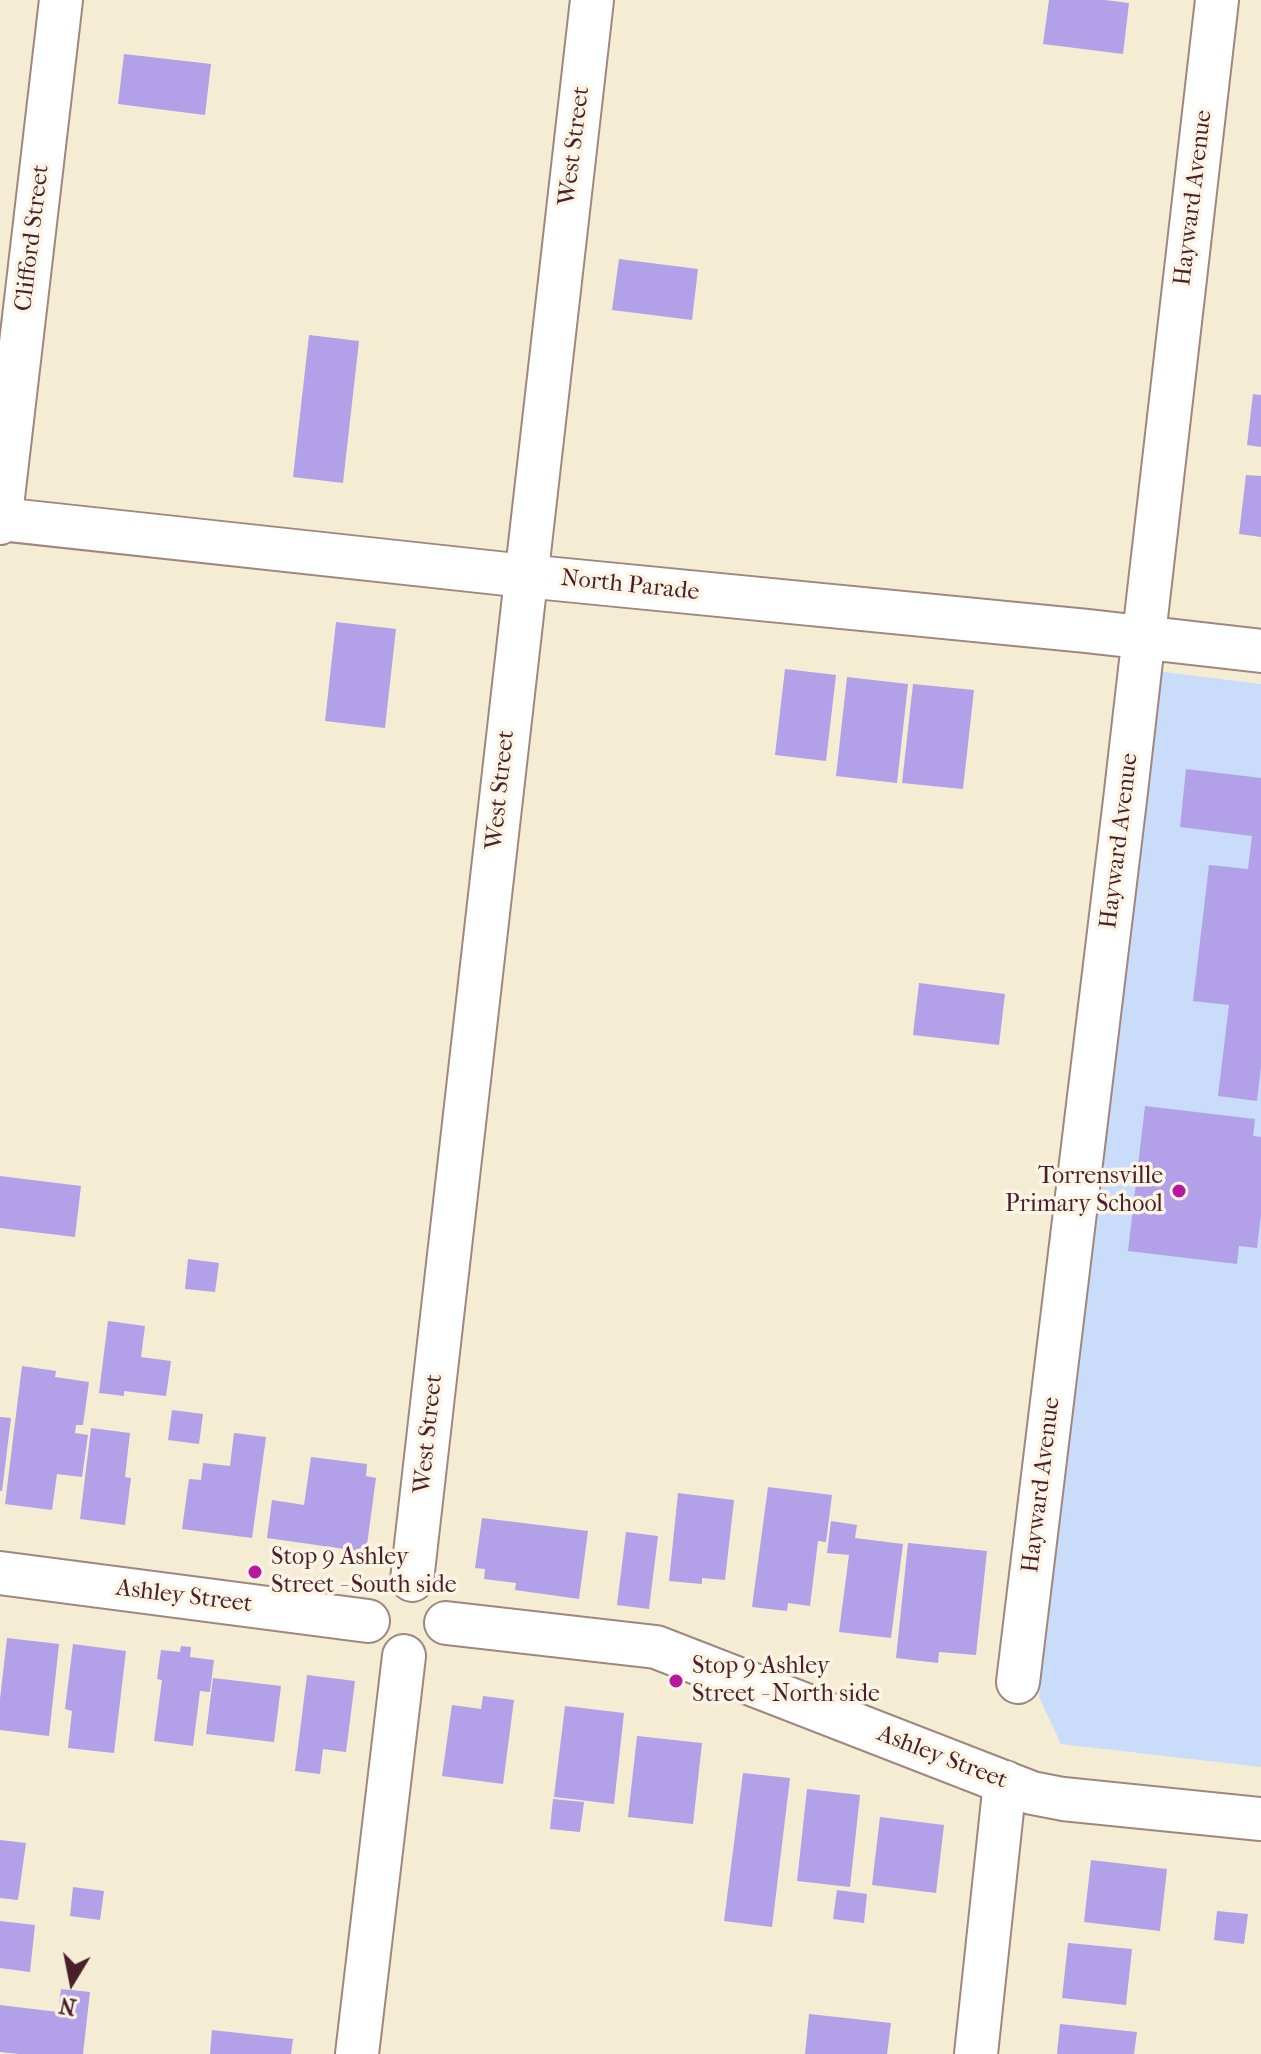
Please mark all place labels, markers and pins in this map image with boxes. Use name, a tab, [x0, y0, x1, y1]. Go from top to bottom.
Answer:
place label: Torrensville Primary School	[1005, 1163, 1163, 1219]
marker: Torrensville Primary School	[1170, 1182, 1188, 1200]
place label: Stop 9 Ashley Street - South side	[271, 1544, 457, 1600]
marker: Stop 9 Ashley Street - South side	[246, 1563, 264, 1581]
place label: Stop 9 Ashley Street - North side	[692, 1653, 880, 1709]
marker: Stop 9 Ashley Street - North side	[667, 1672, 685, 1690]

